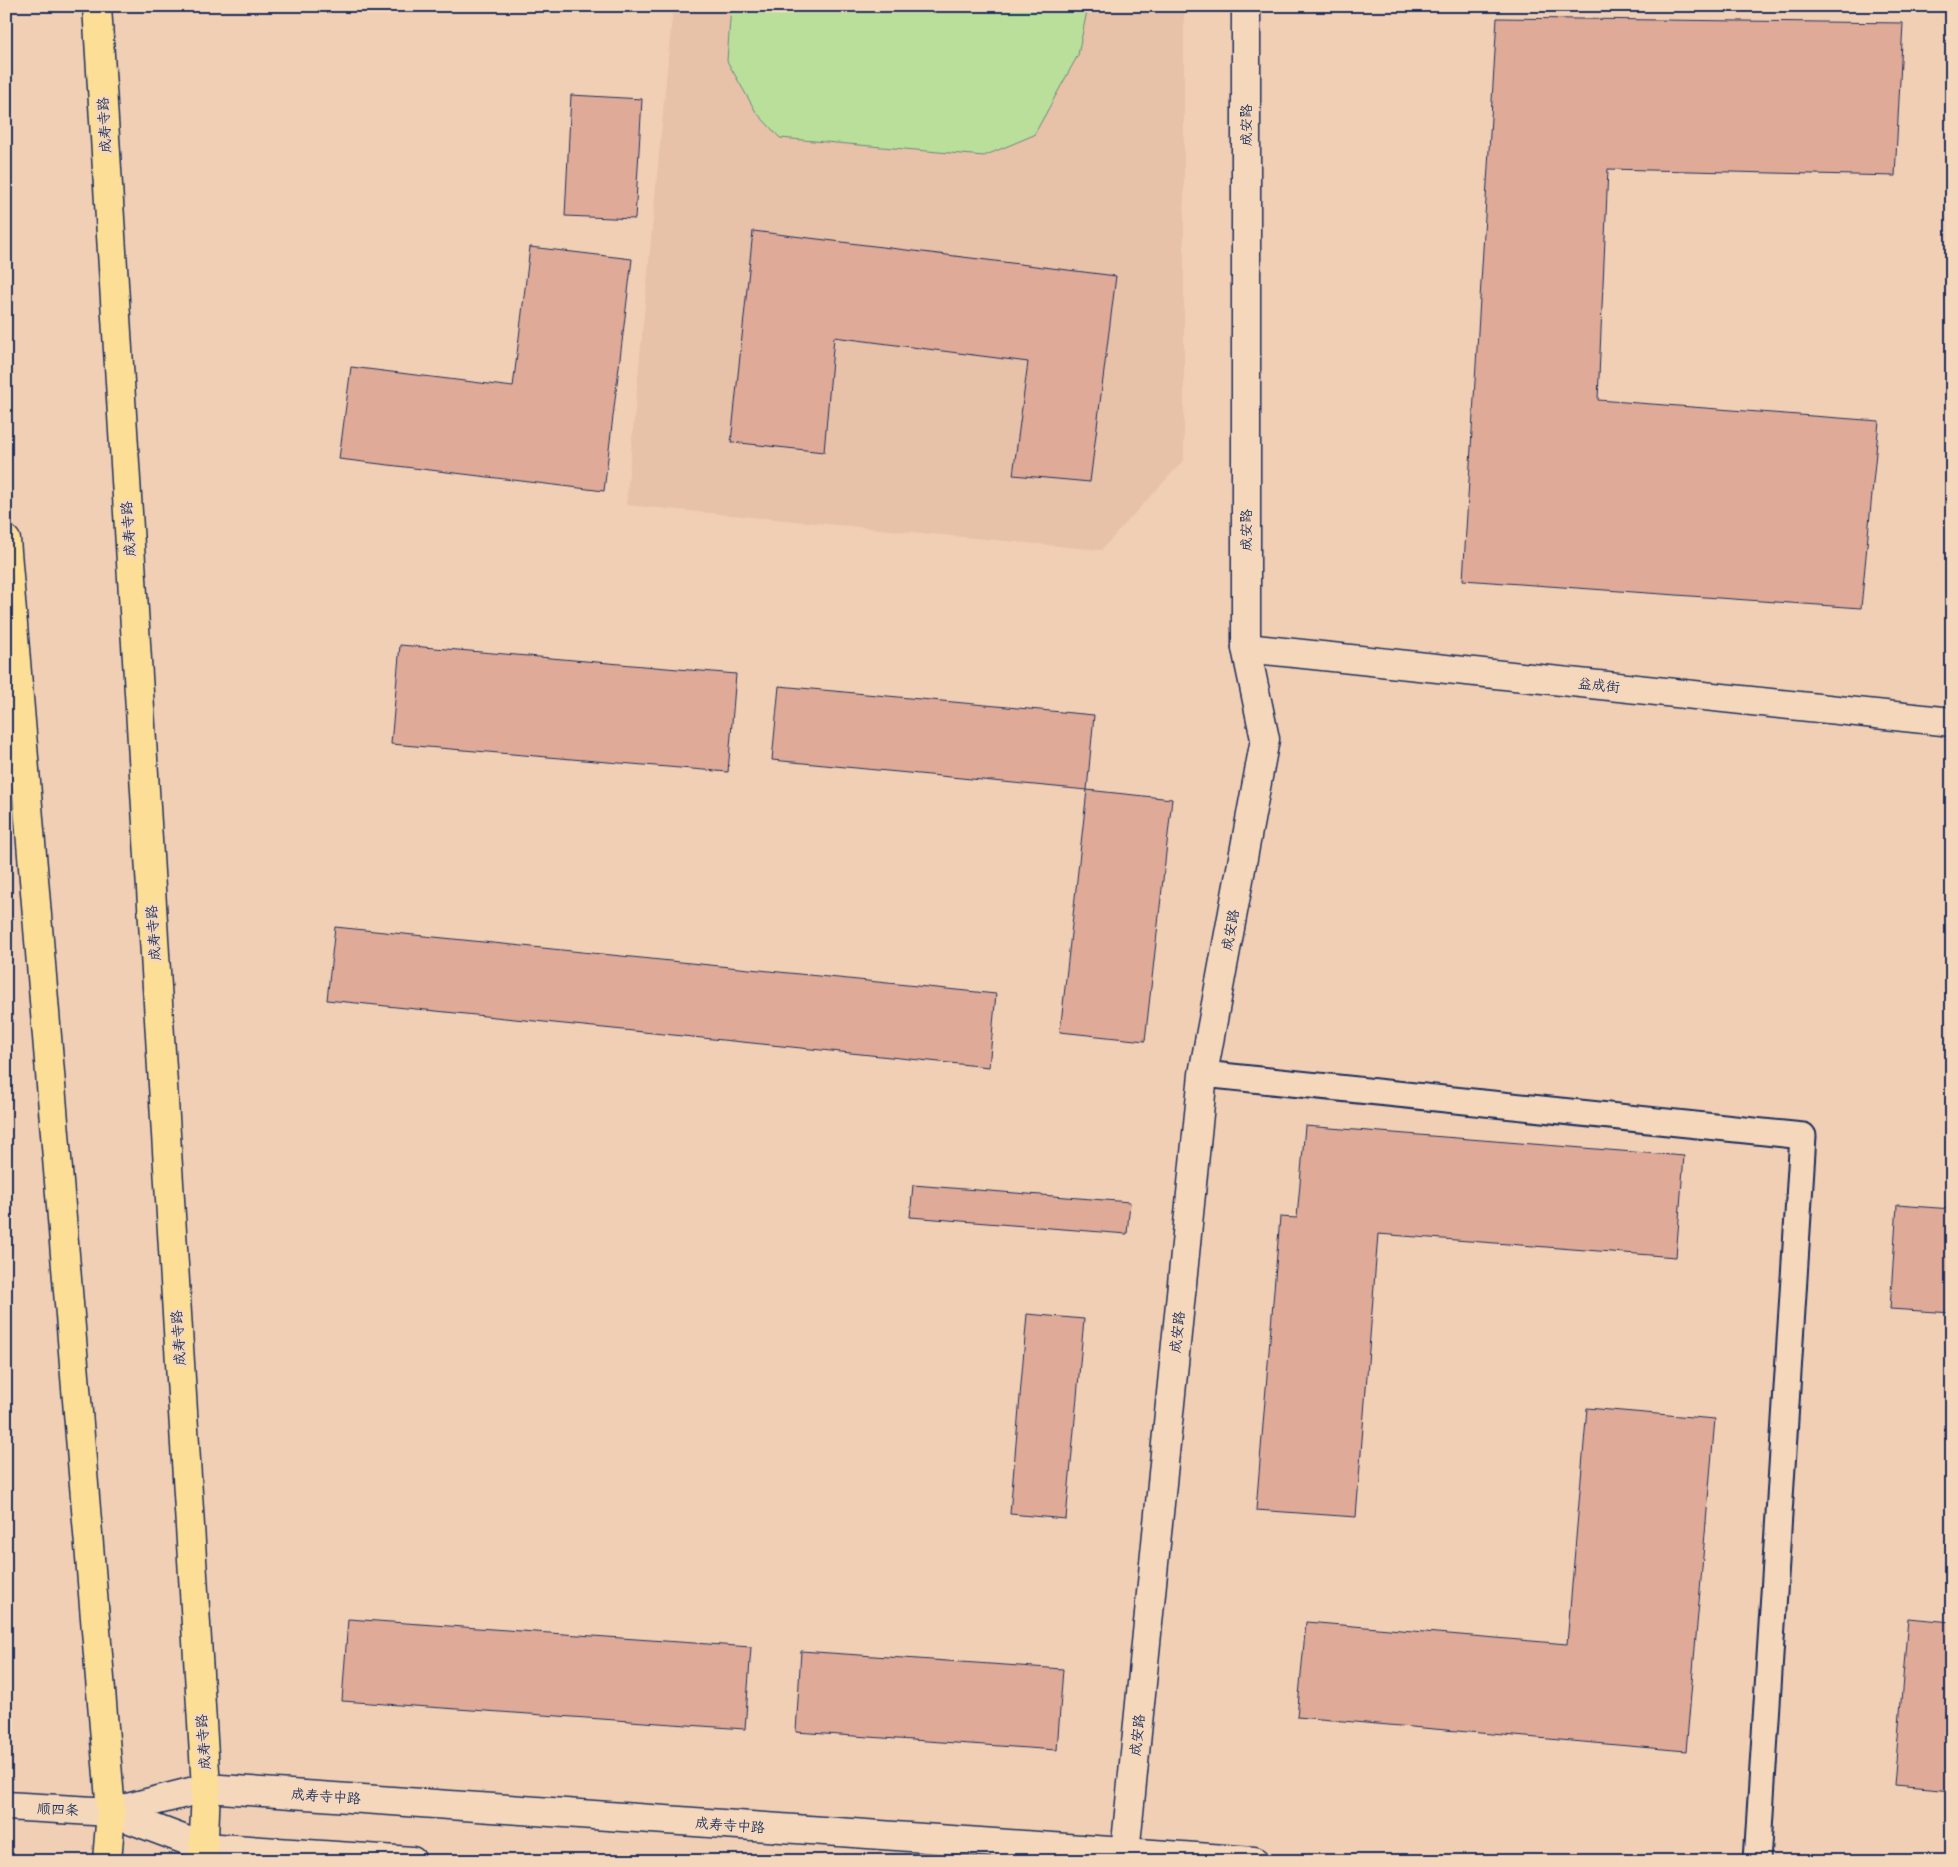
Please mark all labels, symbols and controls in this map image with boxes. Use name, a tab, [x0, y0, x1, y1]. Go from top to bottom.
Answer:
street label: 成寿寺路	[94, 97, 114, 153]
street label: 成安路	[1237, 104, 1255, 146]
street label: 成寿寺路	[117, 500, 139, 558]
street label: 成安路	[1237, 509, 1255, 551]
street label: 益成街	[1577, 674, 1621, 696]
street label: 成寿寺路	[142, 904, 164, 962]
street label: 成安路	[1217, 908, 1243, 952]
street label: 成寿寺路	[167, 1309, 189, 1367]
street label: 成安路	[1166, 1310, 1188, 1354]
street label: 成寿寺路	[192, 1713, 214, 1771]
street label: 成安路	[1126, 1713, 1148, 1757]
street label: 成寿寺中路	[290, 1785, 362, 1807]
street label: 顺四条	[37, 1799, 79, 1819]
street label: 成寿寺中路	[694, 1814, 766, 1836]

